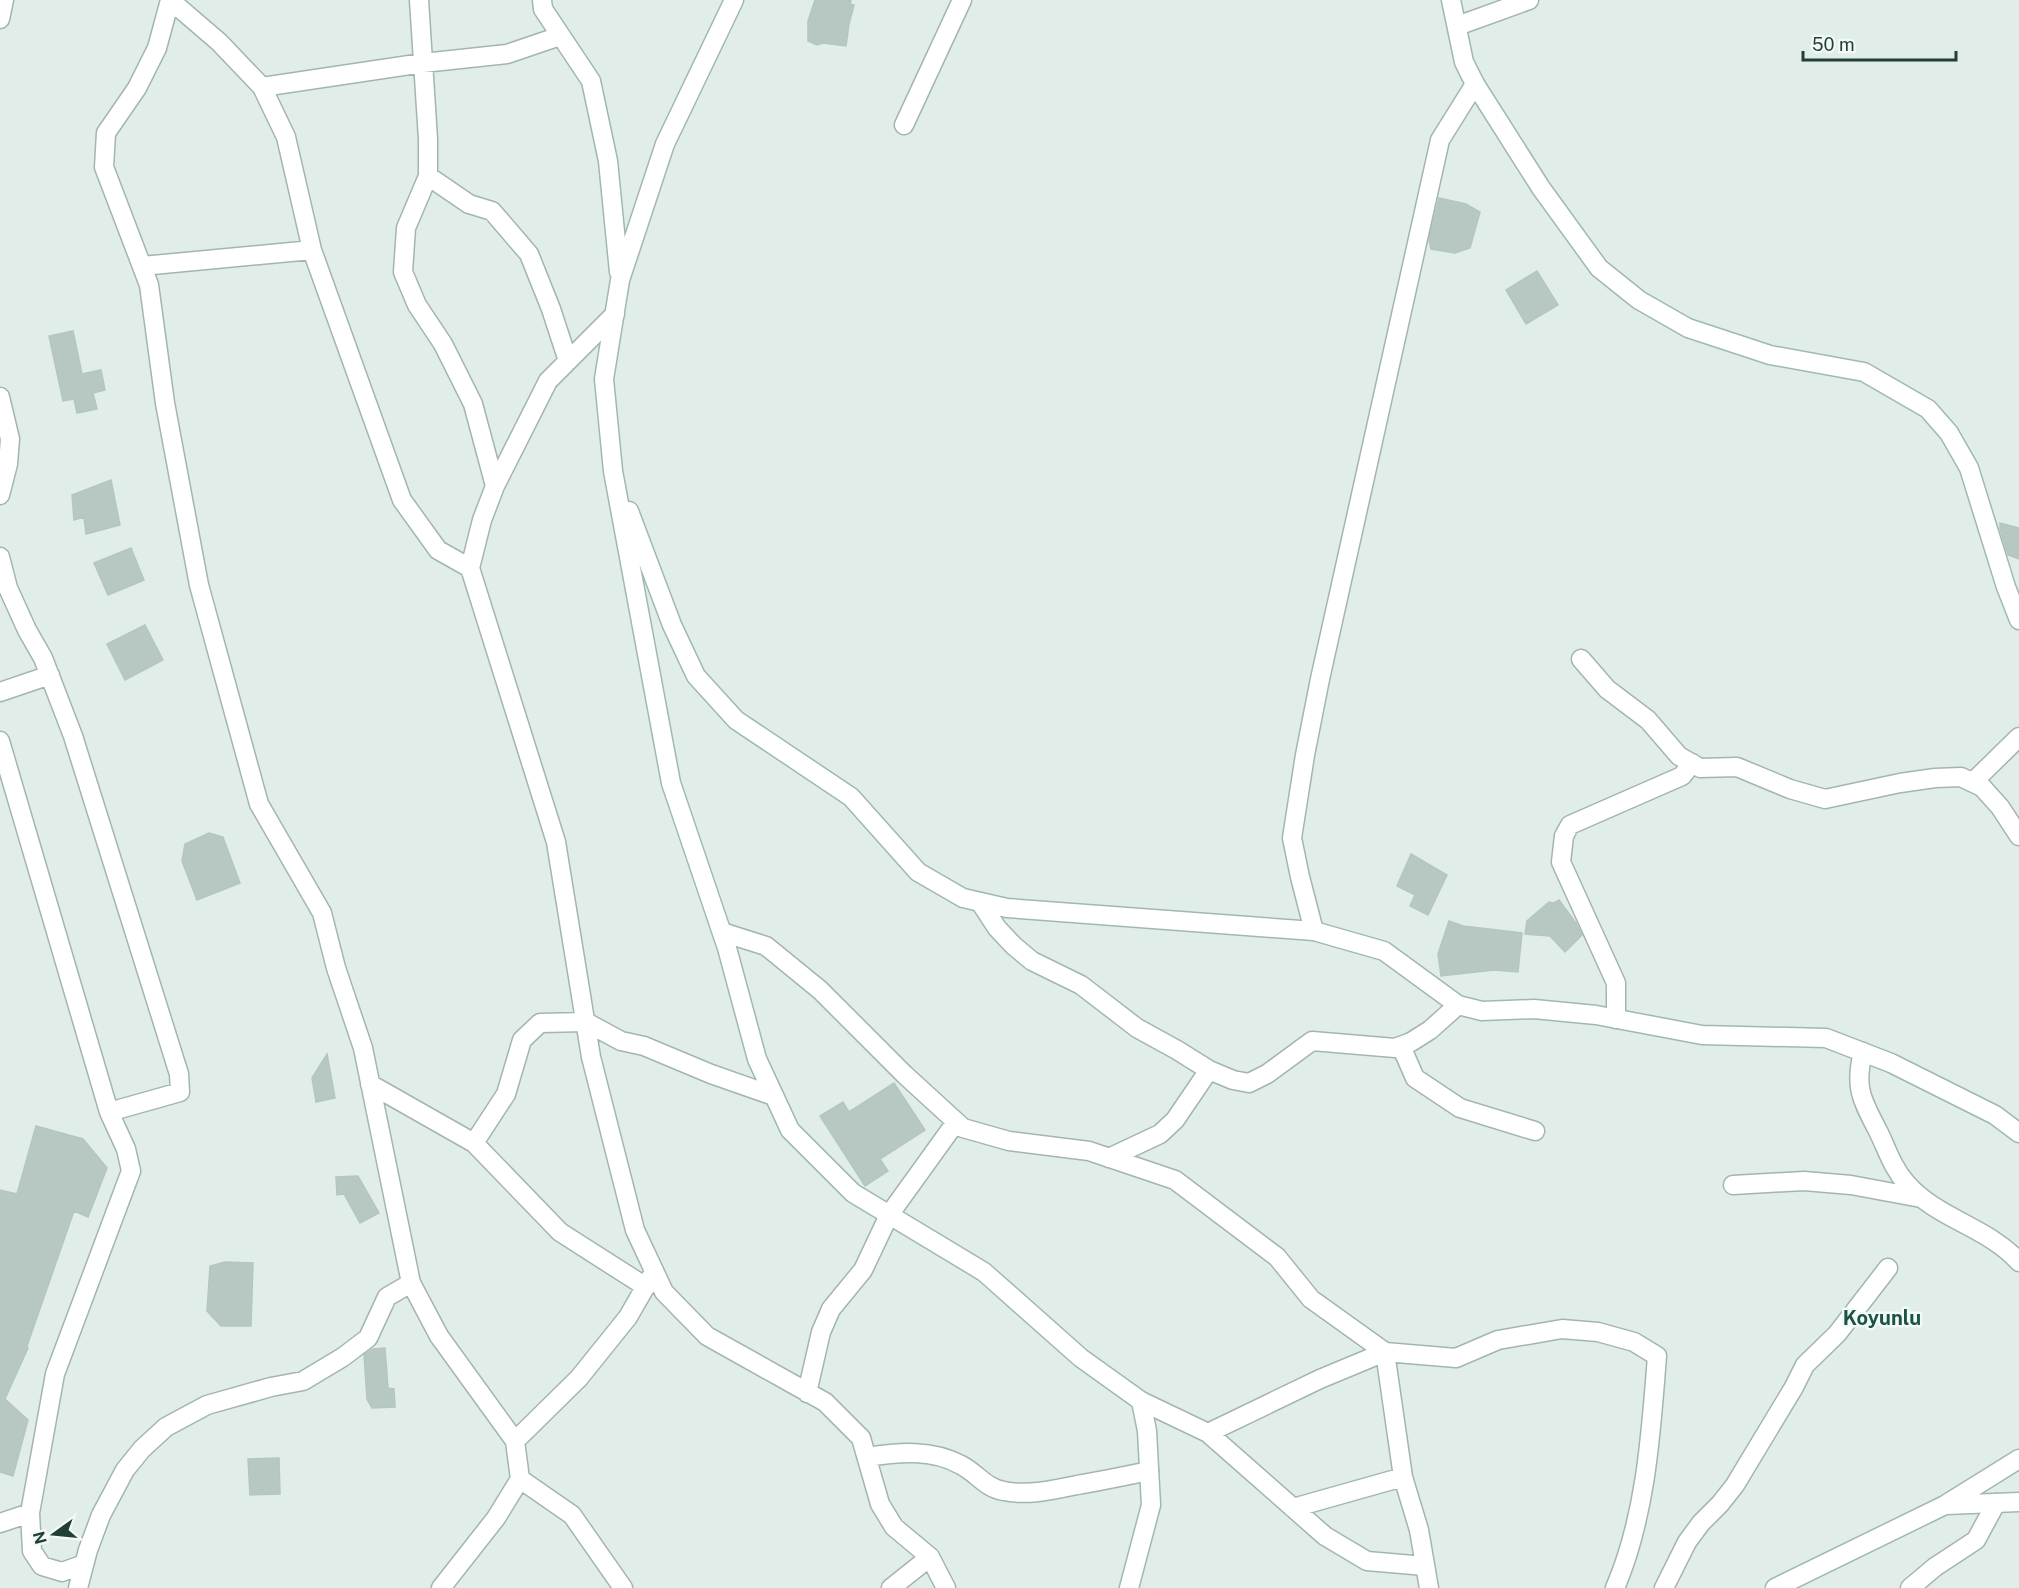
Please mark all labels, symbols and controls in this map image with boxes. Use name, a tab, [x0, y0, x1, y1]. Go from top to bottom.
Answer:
scale bar	[1803, 24, 1956, 62]
text: 50 m	[1812, 34, 1855, 55]
district label: Koyunlu	[1843, 1306, 1921, 1330]
north arrow	[24, 1504, 84, 1564]
text: N	[29, 1529, 51, 1546]

